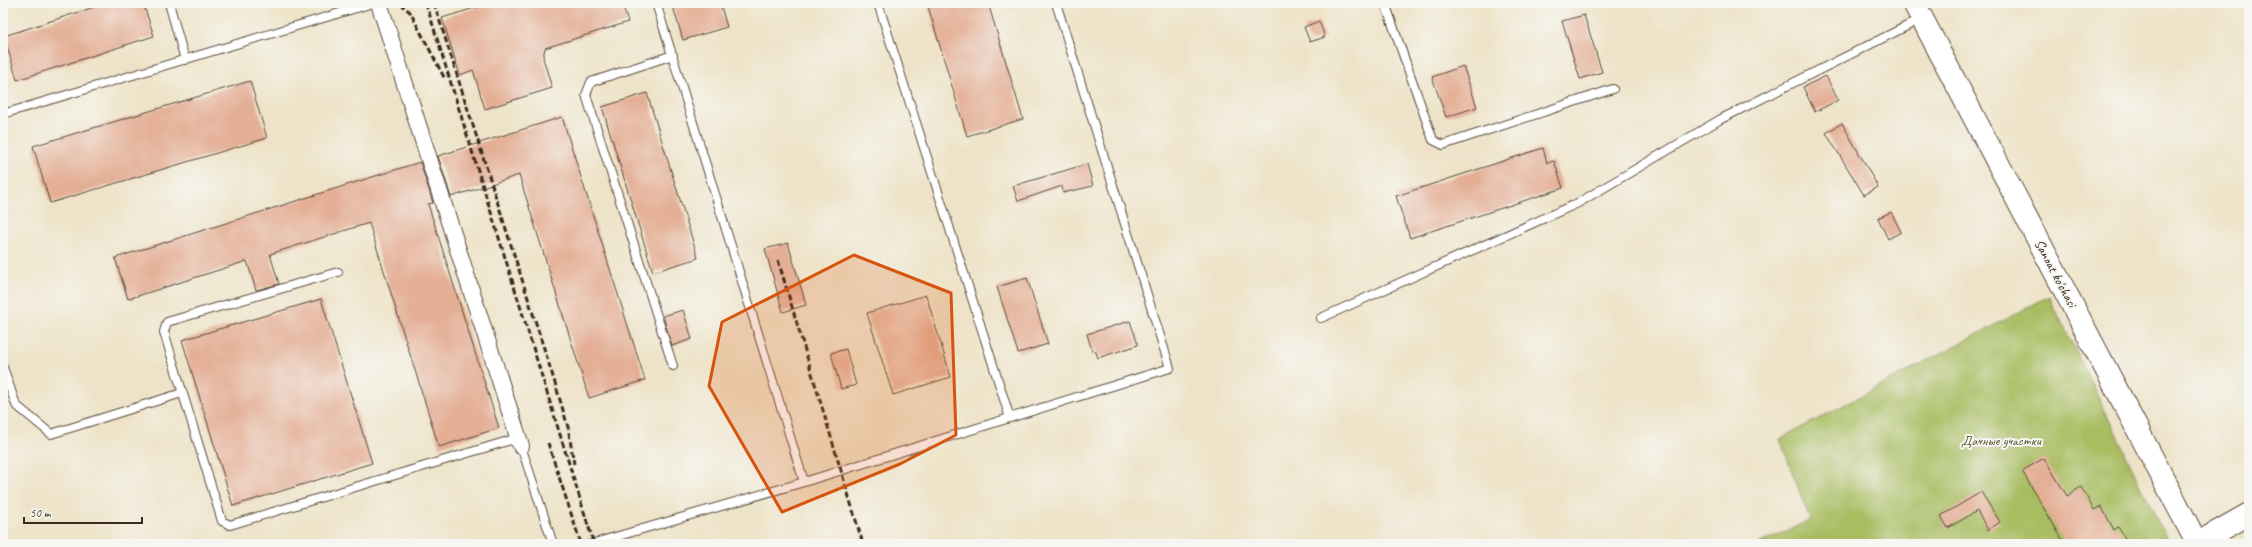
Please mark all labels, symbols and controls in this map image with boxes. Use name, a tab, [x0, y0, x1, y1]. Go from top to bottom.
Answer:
street label: Sanoat ko'chasi	[2031, 236, 2082, 312]
park label: Дачные участки	[1961, 432, 2042, 449]
scale bar	[24, 499, 142, 525]
text: 50 m	[30, 505, 52, 521]

